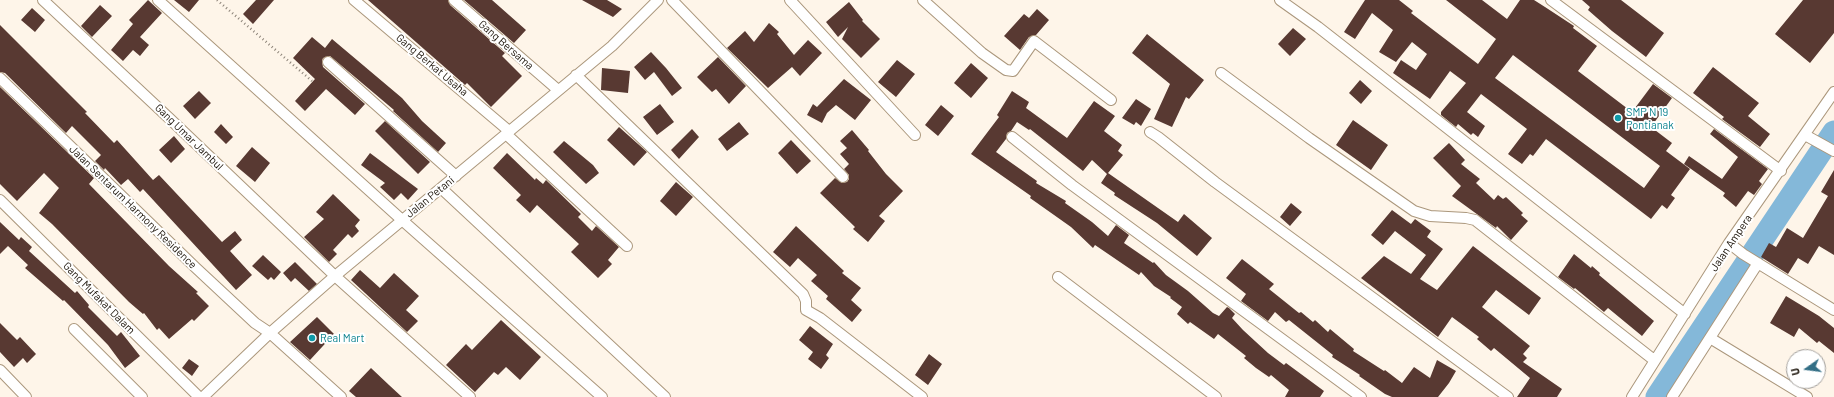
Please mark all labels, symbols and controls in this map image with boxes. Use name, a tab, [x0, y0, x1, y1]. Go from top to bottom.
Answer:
street label: Gang Bersama	[476, 17, 536, 73]
street label: Gang Berkat Usaha	[393, 31, 471, 99]
street label: Gang Umar Jambul	[152, 101, 226, 173]
place label: SMP N 19 Pontianak	[1626, 105, 1674, 131]
marker: SMP N 19 Pontianak	[1613, 113, 1623, 123]
street label: Jalan Sentarum Harmony Residence	[67, 142, 199, 272]
street label: Jalan Petani	[403, 173, 457, 221]
street label: Jalan Ampera	[1707, 212, 1755, 274]
street label: Gang Mufakat Dalam	[60, 259, 138, 337]
place label: Real Mart	[320, 331, 365, 345]
marker: Real Mart	[307, 333, 317, 343]
north arrow	[1786, 349, 1826, 389]
text: U	[1788, 367, 1802, 377]

